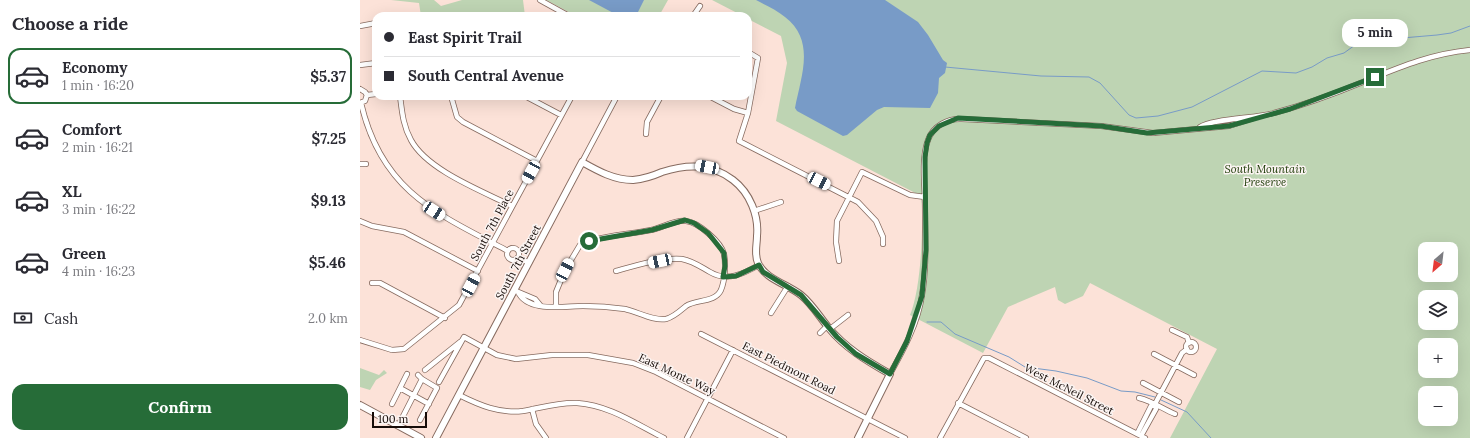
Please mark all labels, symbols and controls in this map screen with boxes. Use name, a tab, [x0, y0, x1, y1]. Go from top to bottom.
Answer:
text: Choose a ride	[12, 12, 128, 35]
callout: 5 min	[1342, 19, 1408, 47]
text: 5 min	[1358, 24, 1392, 41]
text: East Spirit Trail	[408, 28, 522, 47]
icon: car	[14, 58, 50, 94]
text: Economy	[62, 58, 127, 77]
text: South Central Avenue	[408, 66, 564, 85]
text: $5.37	[310, 67, 346, 86]
route end	[1366, 68, 1384, 86]
text: 1 min · 16:20	[62, 77, 134, 94]
icon: car	[14, 120, 50, 156]
text: Comfort	[62, 120, 122, 139]
text: $7.25	[311, 129, 346, 148]
text: 2 min · 16:21	[62, 139, 133, 156]
car	[520, 159, 542, 185]
car	[694, 159, 720, 175]
park label: South Mountain Preserve	[1225, 162, 1306, 189]
car	[806, 170, 832, 192]
icon: car	[14, 182, 50, 218]
text: XL	[62, 182, 82, 201]
street label: South 7th Place	[467, 187, 517, 263]
text: $9.13	[311, 191, 346, 210]
car	[421, 199, 447, 223]
text: 3 min · 16:22	[62, 201, 135, 218]
street label: South 7th Street	[492, 221, 544, 302]
route start	[580, 232, 598, 250]
north arrow	[1418, 242, 1458, 282]
map controls	[1418, 242, 1458, 426]
icon: car	[14, 244, 50, 280]
text: Green	[62, 244, 106, 263]
text: $5.46	[309, 253, 346, 272]
car	[647, 253, 673, 269]
car	[554, 257, 576, 283]
text: 4 min · 16:23	[62, 263, 135, 280]
car	[460, 272, 482, 298]
button: layers	[1418, 290, 1458, 330]
icon: cash	[12, 307, 34, 329]
text: Cash	[44, 309, 78, 328]
text: 2.0 km	[308, 310, 348, 327]
street label: East Piedmont Road	[740, 338, 838, 398]
button: +	[1418, 338, 1458, 378]
street label: East Monte Way	[637, 350, 718, 398]
street label: West McNeil Street	[1022, 360, 1117, 418]
button: Confirm	[12, 384, 348, 430]
button: −	[1418, 386, 1458, 426]
scale bar	[372, 410, 427, 429]
text: 100 m	[378, 412, 408, 426]

